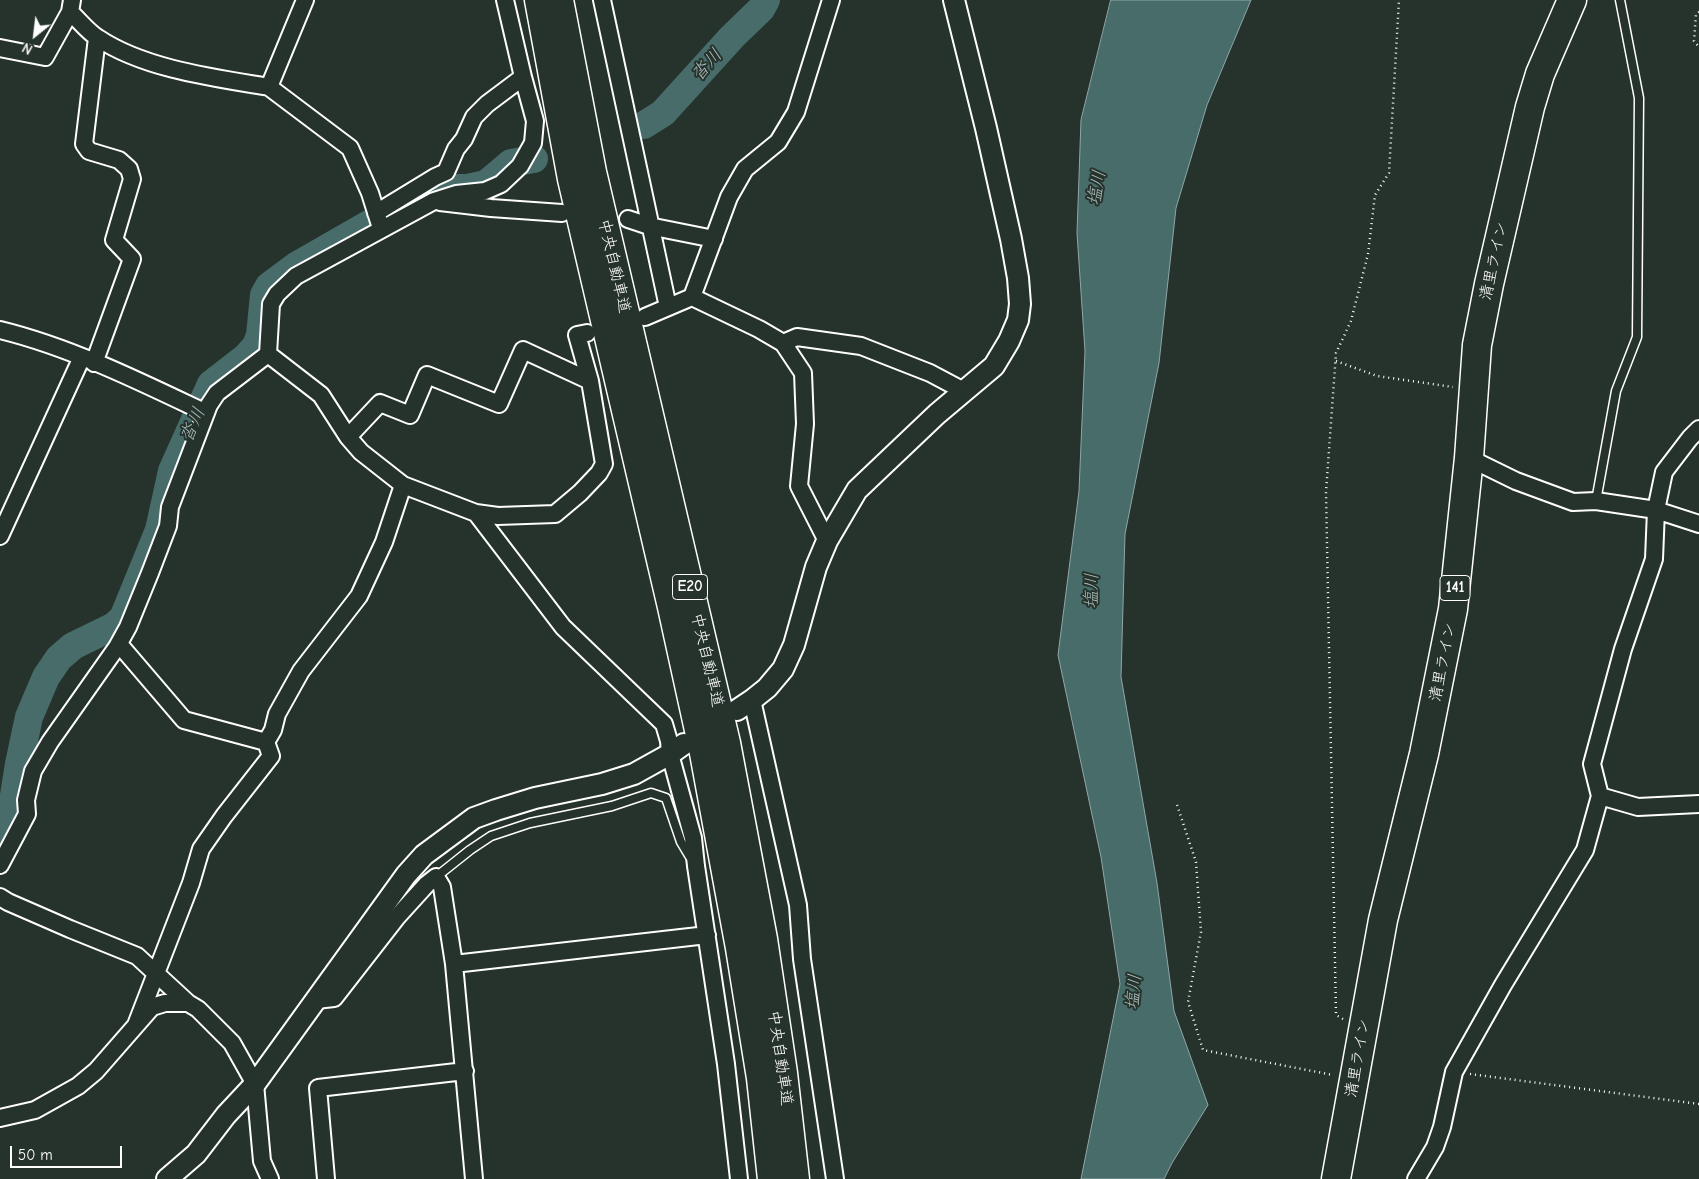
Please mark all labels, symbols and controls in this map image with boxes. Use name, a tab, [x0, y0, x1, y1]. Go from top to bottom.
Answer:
north arrow	[10, 10, 60, 60]
text: N	[19, 39, 36, 58]
water label: 沓川	[687, 44, 727, 86]
water label: 塩川	[1083, 168, 1111, 208]
street label: 中央自動車道	[594, 217, 634, 315]
street label: 清里ライン	[1476, 220, 1512, 302]
water label: 沓川	[176, 404, 210, 446]
water label: 塩川	[1081, 573, 1103, 609]
road number: E20	[672, 574, 708, 600]
road number: 141	[1440, 576, 1470, 600]
street label: 中央自動車道	[687, 611, 727, 709]
street label: 清里ライン	[1426, 621, 1460, 703]
water label: 塩川	[1121, 973, 1147, 1011]
street label: 中央自動車道	[764, 1009, 796, 1107]
street label: 清里ライン	[1342, 1017, 1374, 1099]
scale bar	[12, 1136, 125, 1168]
text: 50 m	[18, 1146, 53, 1164]

